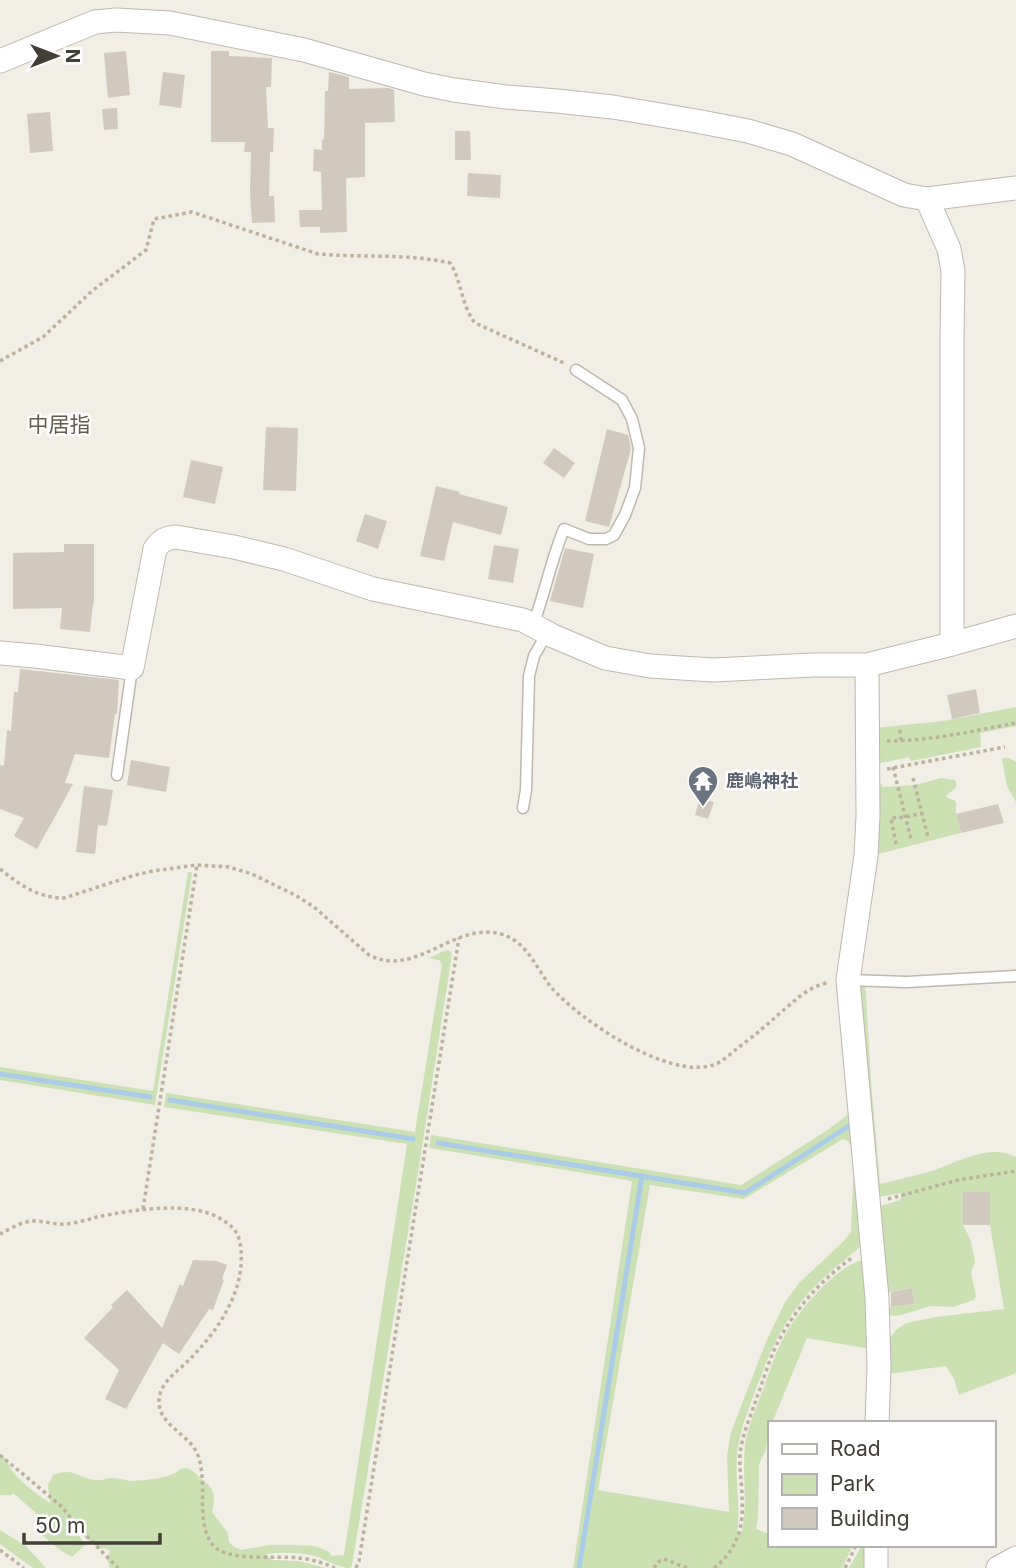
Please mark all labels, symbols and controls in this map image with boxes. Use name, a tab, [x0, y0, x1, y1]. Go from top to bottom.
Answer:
north arrow	[21, 21, 91, 91]
text: N	[61, 49, 84, 63]
district label: 中居指	[28, 412, 91, 437]
temple icon: 鹿嶋神社	[686, 764, 720, 808]
place label: 鹿嶋神社	[726, 770, 798, 791]
legend	[768, 1421, 995, 1547]
text: Road	[830, 1436, 881, 1461]
text: Park	[830, 1471, 875, 1496]
scale bar	[24, 1502, 161, 1546]
text: Building	[830, 1506, 910, 1531]
text: 50 m	[35, 1513, 85, 1538]

